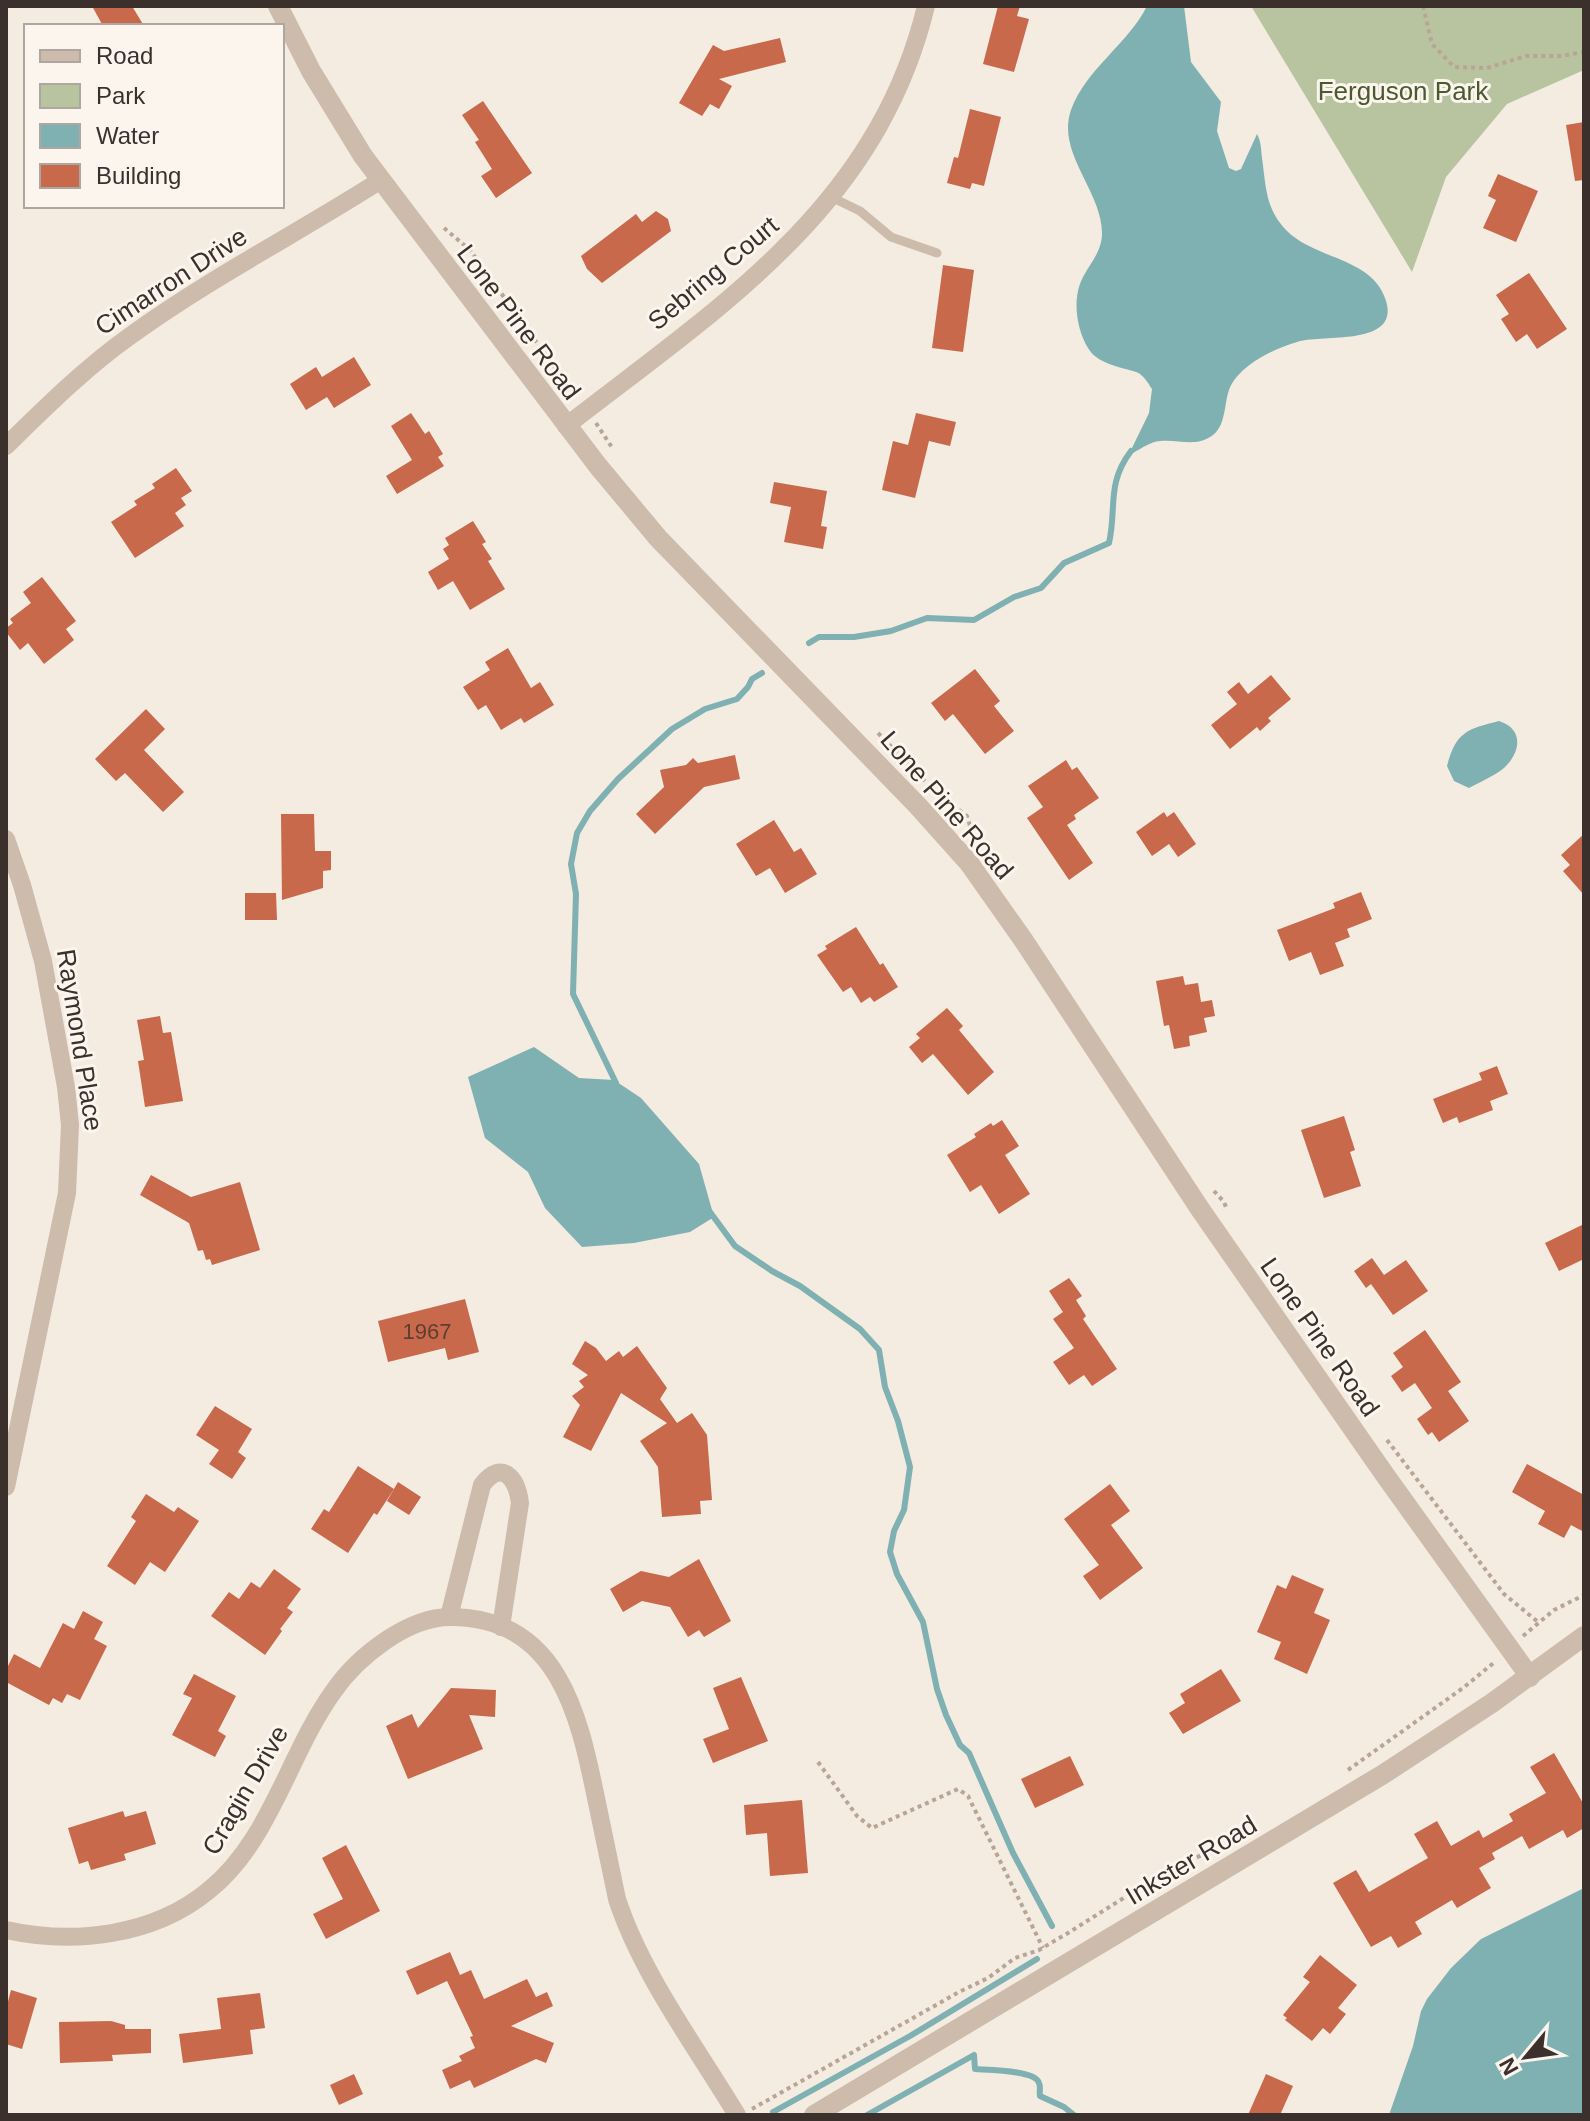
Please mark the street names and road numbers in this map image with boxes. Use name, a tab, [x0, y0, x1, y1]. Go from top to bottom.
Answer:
street label: Sebring Court	[642, 209, 785, 336]
street label: Cimarron Drive	[90, 221, 252, 341]
street label: Lone Pine Road	[451, 239, 587, 405]
street label: Lone Pine Road	[875, 725, 1019, 885]
street label: Raymond Place	[51, 947, 109, 1133]
street label: Lone Pine Road	[1254, 1252, 1386, 1422]
street label: Cragin Drive	[196, 1720, 294, 1860]
street label: Inkster Road	[1120, 1809, 1262, 1911]

